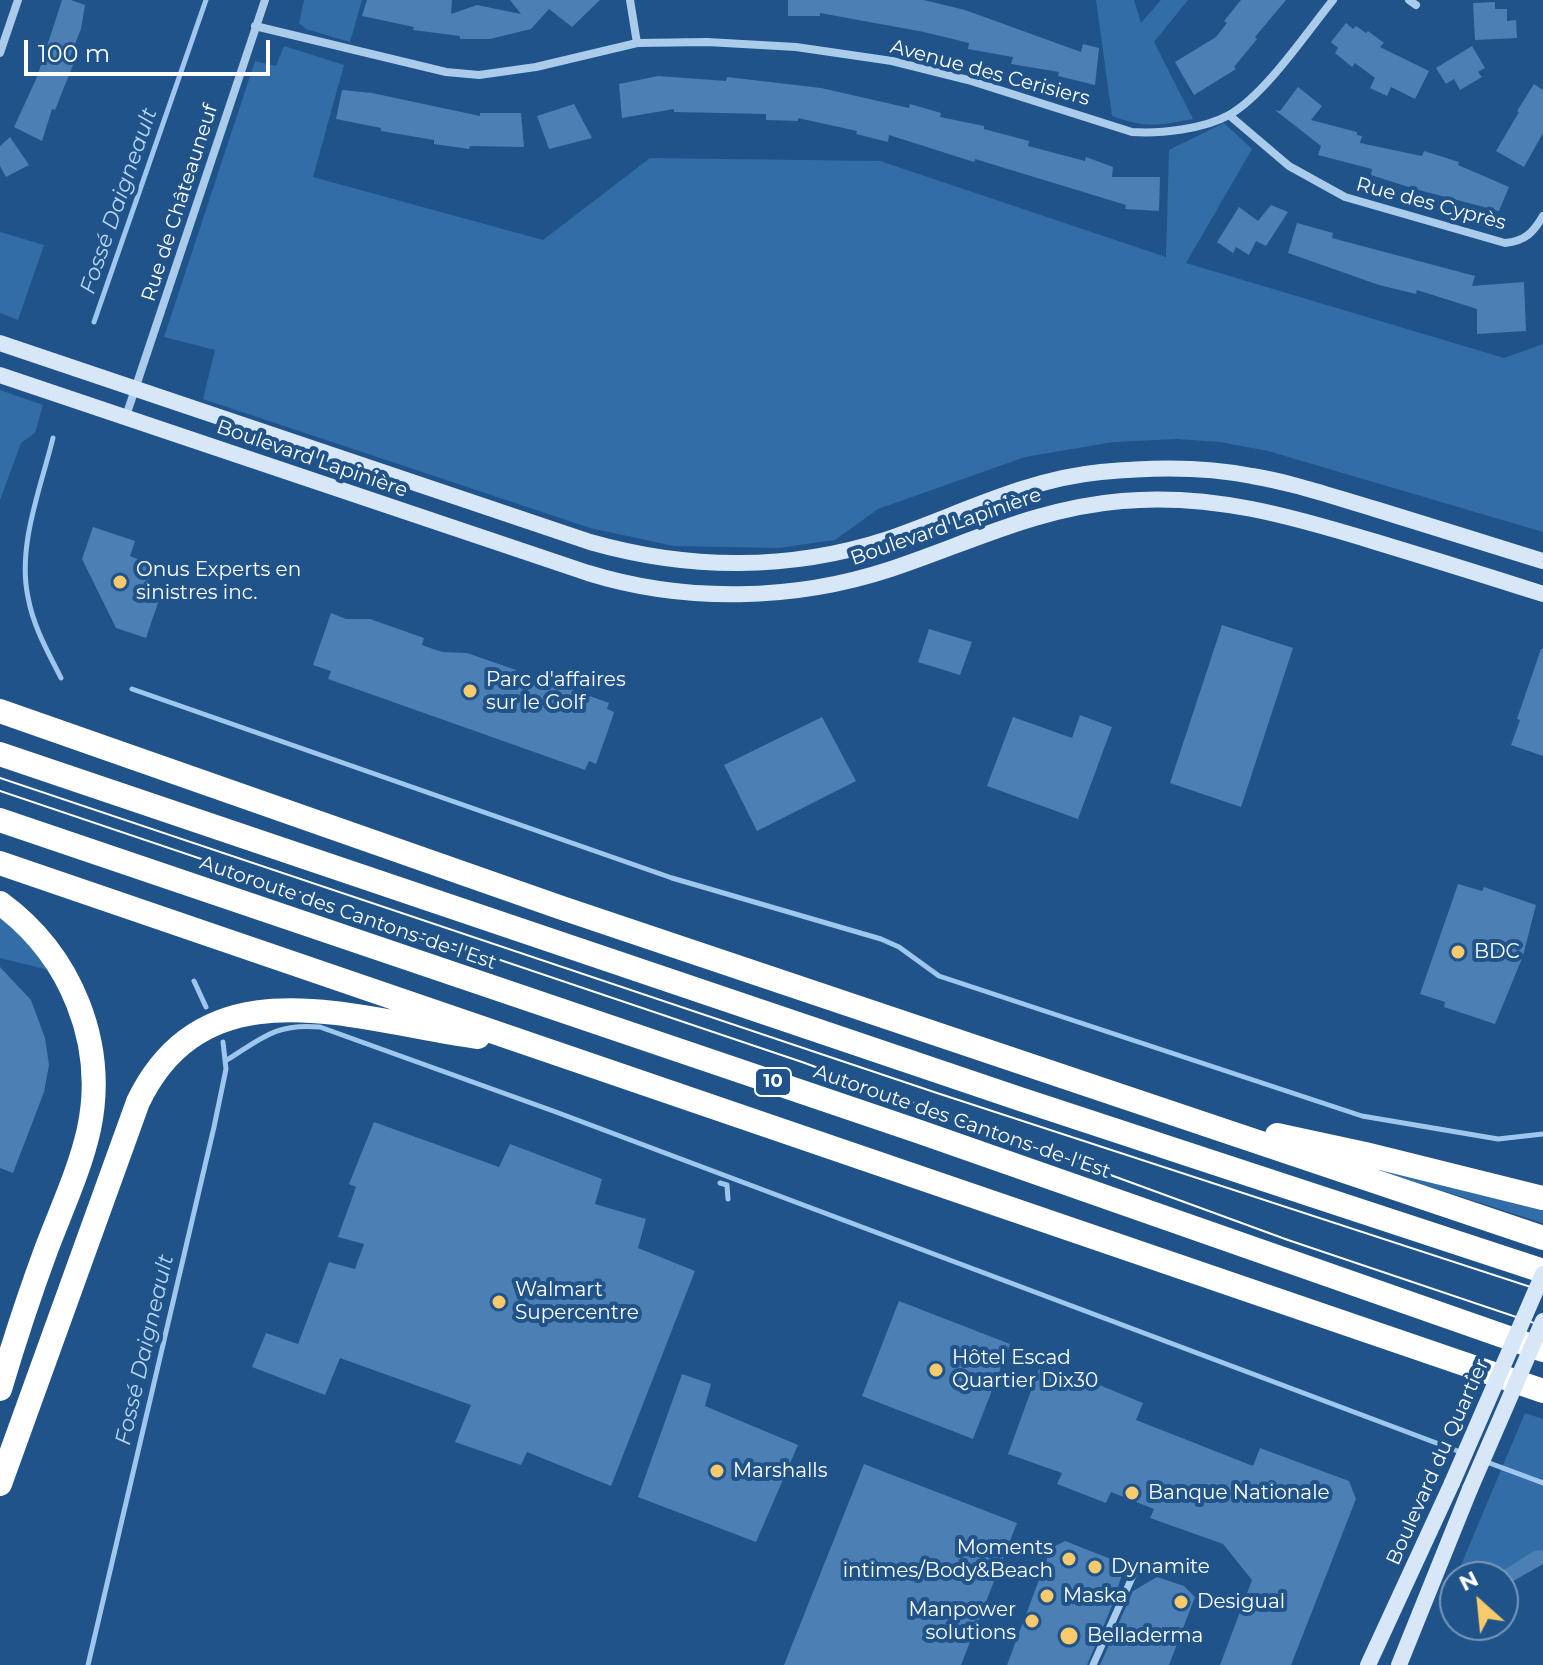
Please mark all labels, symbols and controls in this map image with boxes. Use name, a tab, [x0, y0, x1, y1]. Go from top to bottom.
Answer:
scale bar	[28, 24, 274, 74]
street label: Avenue des Cerisiers	[888, 35, 1092, 111]
text: 100 m	[38, 39, 110, 68]
street label: Rue de Châteauneuf	[137, 101, 223, 305]
water label: Fossé Daigneault	[75, 105, 163, 297]
street label: Rue des Cyprès	[1353, 172, 1509, 236]
street label: Boulevard Lapinière	[213, 415, 411, 503]
street label: Boulevard Lapinière	[847, 483, 1045, 571]
place label: Onus Experts en sinistres inc.	[136, 558, 301, 605]
marker: Onus Experts en sinistres inc.	[111, 573, 129, 591]
place label: Parc d'affaires sur le Golf	[486, 668, 626, 715]
marker: Parc d'affaires sur le Golf	[461, 682, 479, 700]
street label: Autoroute des Cantons-de-l'Est	[197, 851, 499, 975]
place label: BDC	[1474, 940, 1520, 964]
marker: BDC	[1449, 943, 1467, 961]
street label: Autoroute des Cantons-de-l'Est	[811, 1060, 1113, 1184]
road number: 10	[755, 1068, 791, 1096]
water label: Fossé Daigneault	[110, 1252, 180, 1448]
place label: Walmart Supercentre	[515, 1278, 639, 1325]
marker: Walmart Supercentre	[490, 1293, 508, 1311]
place label: Hôtel Escad Quartier Dix30	[952, 1346, 1098, 1393]
street label: Boulevard du Quartier	[1382, 1355, 1494, 1569]
marker: Hôtel Escad Quartier Dix30	[927, 1361, 945, 1379]
place label: Marshalls	[733, 1459, 827, 1483]
marker: Marshalls	[708, 1462, 726, 1480]
place label: Banque Nationale	[1148, 1481, 1330, 1505]
marker: Banque Nationale	[1123, 1484, 1141, 1502]
place label: Moments intimes/Body&Beach	[843, 1536, 1053, 1583]
marker: Moments intimes/Body&Beach	[1060, 1550, 1078, 1568]
place label: Dynamite	[1111, 1555, 1210, 1579]
marker: Dynamite	[1086, 1558, 1104, 1576]
north arrow	[1439, 1561, 1519, 1641]
text: N	[1455, 1565, 1483, 1597]
place label: Maska	[1063, 1584, 1127, 1608]
marker: Maska	[1038, 1587, 1056, 1605]
place label: Desigual	[1197, 1590, 1285, 1614]
marker: Desigual	[1172, 1593, 1190, 1611]
place label: Manpower solutions	[908, 1598, 1016, 1645]
marker: Manpower solutions	[1023, 1612, 1041, 1630]
place label: Belladerma	[1087, 1624, 1203, 1648]
marker: Belladerma	[1058, 1625, 1080, 1647]

